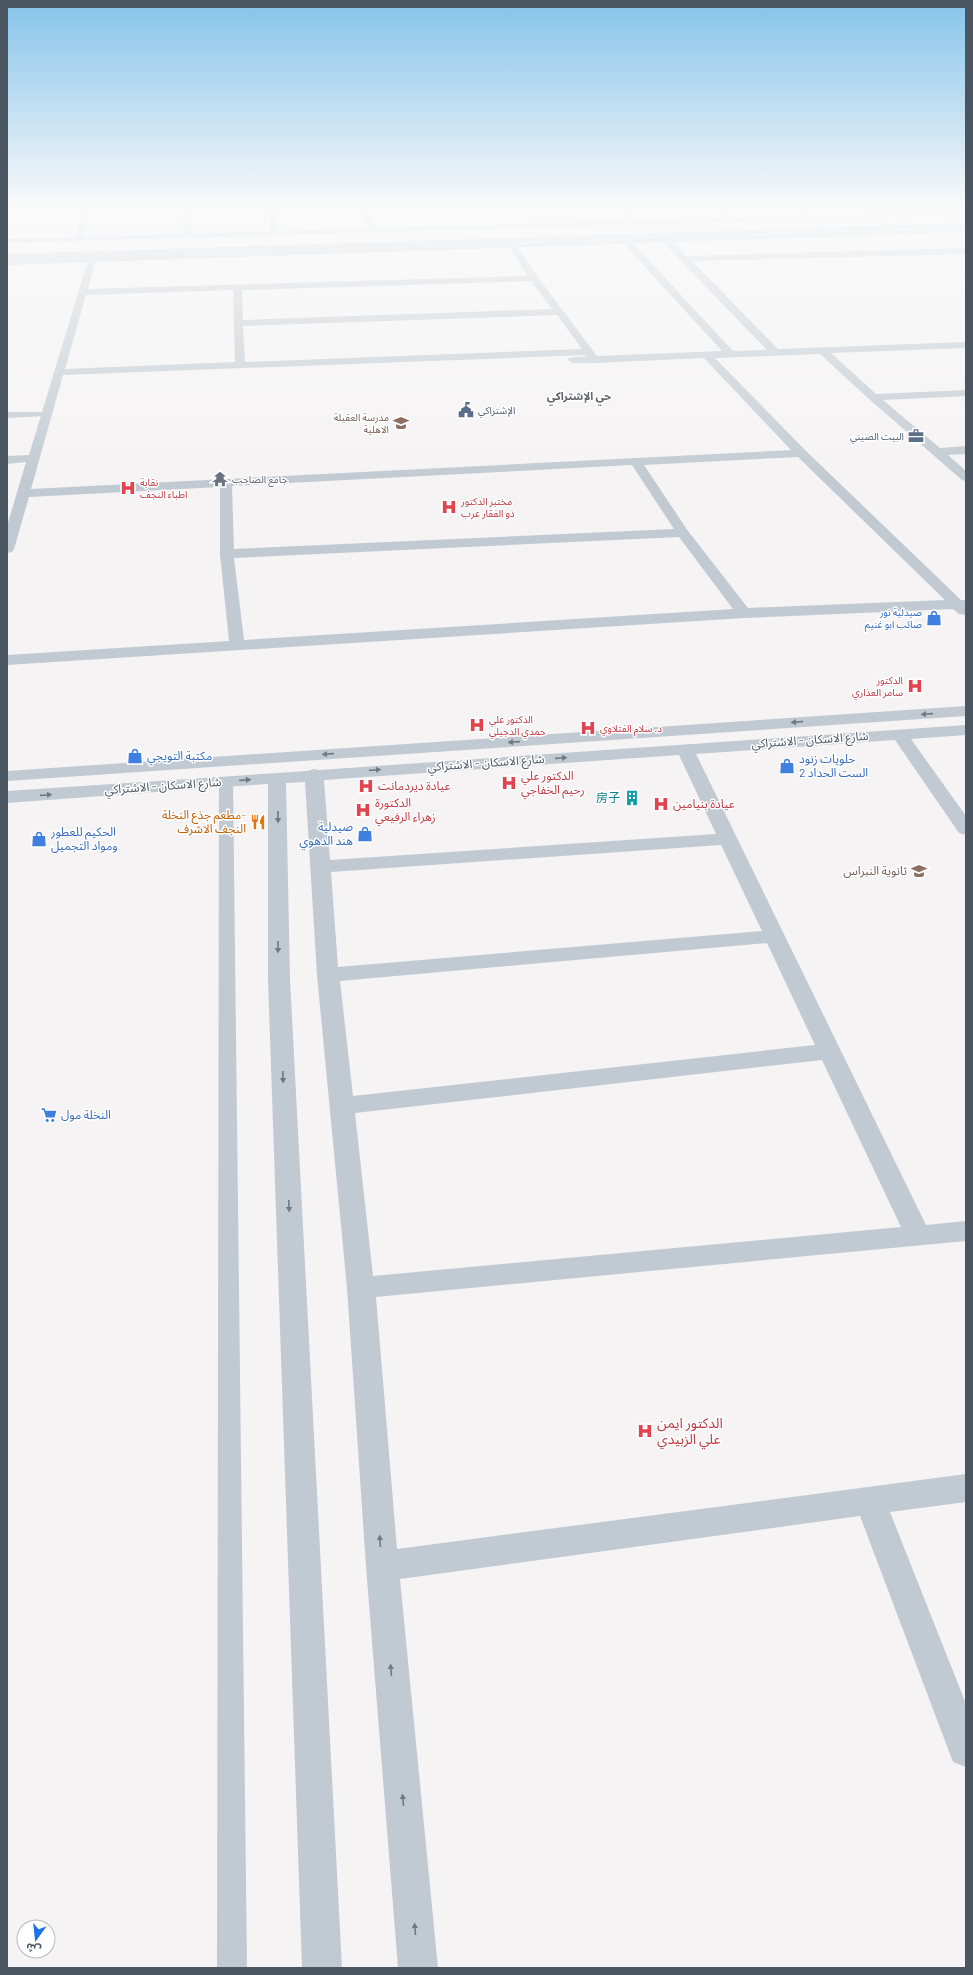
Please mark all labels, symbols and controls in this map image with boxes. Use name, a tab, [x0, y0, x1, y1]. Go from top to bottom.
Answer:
district label: حي الإشتراكي	[547, 389, 611, 406]
public building icon: الإشتراكي	[457, 401, 475, 419]
place label: الإشتراكي	[478, 404, 515, 418]
place label: مدرسة العقيلة الاهلية	[334, 411, 389, 435]
school or university icon: مدرسة العقيلة الاهلية	[392, 414, 410, 432]
office icon: البيت الصيني	[907, 427, 925, 445]
place label: البيت الصيني	[850, 430, 904, 444]
temple icon: جامع الصاحب	[211, 470, 229, 488]
place label: جامع الصاحب	[232, 473, 288, 487]
place label: نقابة اطباء النجف	[140, 476, 187, 500]
hospital icon: نقابة اطباء النجف	[119, 479, 137, 497]
place label: مختبر الدكتور ذو الفقار عرب	[460, 495, 515, 520]
hospital icon: مختبر الدكتور ذو الفقار عرب	[440, 498, 458, 516]
place label: صيدلية نور صائب ابو غنيم	[865, 606, 922, 632]
shop icon: صيدلية نور صائب ابو غنيم	[925, 609, 943, 627]
place label: الدكتور سامر العذاري	[852, 674, 903, 700]
hospital icon: الدكتور سامر العذاري	[906, 677, 924, 695]
one-way arrow	[921, 710, 933, 717]
place label: الدكتور علي حمدي الدجيلي	[489, 713, 546, 739]
hospital icon: الدكتور علي حمدي الدجيلي	[468, 716, 486, 734]
hospital icon: د. سلام الفتلاوي	[579, 719, 597, 737]
one-way arrow	[791, 719, 803, 726]
place label: د. سلام الفتلاوي	[600, 722, 662, 737]
street label: شارع الاسكان - الاشتراكي	[751, 728, 869, 754]
one-way arrow	[508, 738, 520, 745]
shop icon: مكتبة التويجي	[126, 747, 144, 765]
place label: مكتبة التويجي	[147, 748, 212, 766]
one-way arrow	[322, 751, 334, 758]
street label: شارع الاسكان - الاشتراكي	[427, 751, 545, 777]
place label: حلويات زنود الست الحداد 2	[799, 751, 868, 779]
one-way arrow	[555, 754, 567, 761]
shop icon: حلويات زنود الست الحداد 2	[778, 757, 796, 775]
one-way arrow	[369, 767, 381, 774]
place label: الدكتور علي رحيم الخفاجي	[521, 768, 585, 800]
street label: شارع الاسكان - الاشتراكي	[104, 774, 222, 800]
hospital icon: الدكتور علي رحيم الخفاجي	[500, 774, 518, 792]
one-way arrow	[239, 777, 251, 784]
hospital icon: عيادة ديردمانت	[357, 777, 375, 795]
place label: عيادة ديردمانت	[378, 778, 451, 793]
building icon: 房子	[623, 789, 641, 807]
place label: 房子	[596, 790, 620, 804]
one-way arrow	[40, 791, 52, 798]
place label: الدكتورة زهراء الرفيعي	[375, 795, 436, 827]
hospital icon: عيادة بنيامين	[652, 795, 670, 813]
place label: عيادة بنيامين	[673, 796, 735, 811]
hospital icon: الدكتورة زهراء الرفيعي	[354, 801, 372, 819]
place label: مطعم جذع النخلة- النجف الاشرف	[162, 807, 246, 836]
one-way arrow	[275, 811, 281, 824]
restaurant icon: مطعم جذع النخلة- النجف الاشرف	[249, 813, 267, 831]
place label: صيدلية هند الدهوي	[299, 819, 353, 851]
place label: الحكيم للعطور ومواد التجميل	[50, 824, 118, 853]
shop icon: صيدلية هند الدهوي	[356, 825, 374, 843]
shop icon: الحكيم للعطور ومواد التجميل	[30, 830, 48, 848]
school or university icon: ثانوية النبراس	[910, 862, 928, 880]
place label: ثانوية النبراس	[843, 863, 907, 878]
one-way arrow	[275, 941, 282, 953]
one-way arrow	[280, 1071, 286, 1084]
supermarket icon: النخلة مول	[40, 1106, 58, 1124]
place label: النخلة مول	[61, 1107, 111, 1122]
one-way arrow	[285, 1200, 292, 1212]
place label: الدكتور ايمن علي الزبيدي	[657, 1414, 723, 1450]
hospital icon: الدكتور ايمن علي الزبيدي	[636, 1422, 654, 1440]
one-way arrow	[377, 1535, 383, 1547]
one-way arrow	[388, 1664, 395, 1676]
one-way arrow	[400, 1794, 406, 1806]
north arrow	[16, 1919, 56, 1959]
one-way arrow	[411, 1923, 418, 1935]
text: ش	[24, 1940, 43, 1957]

